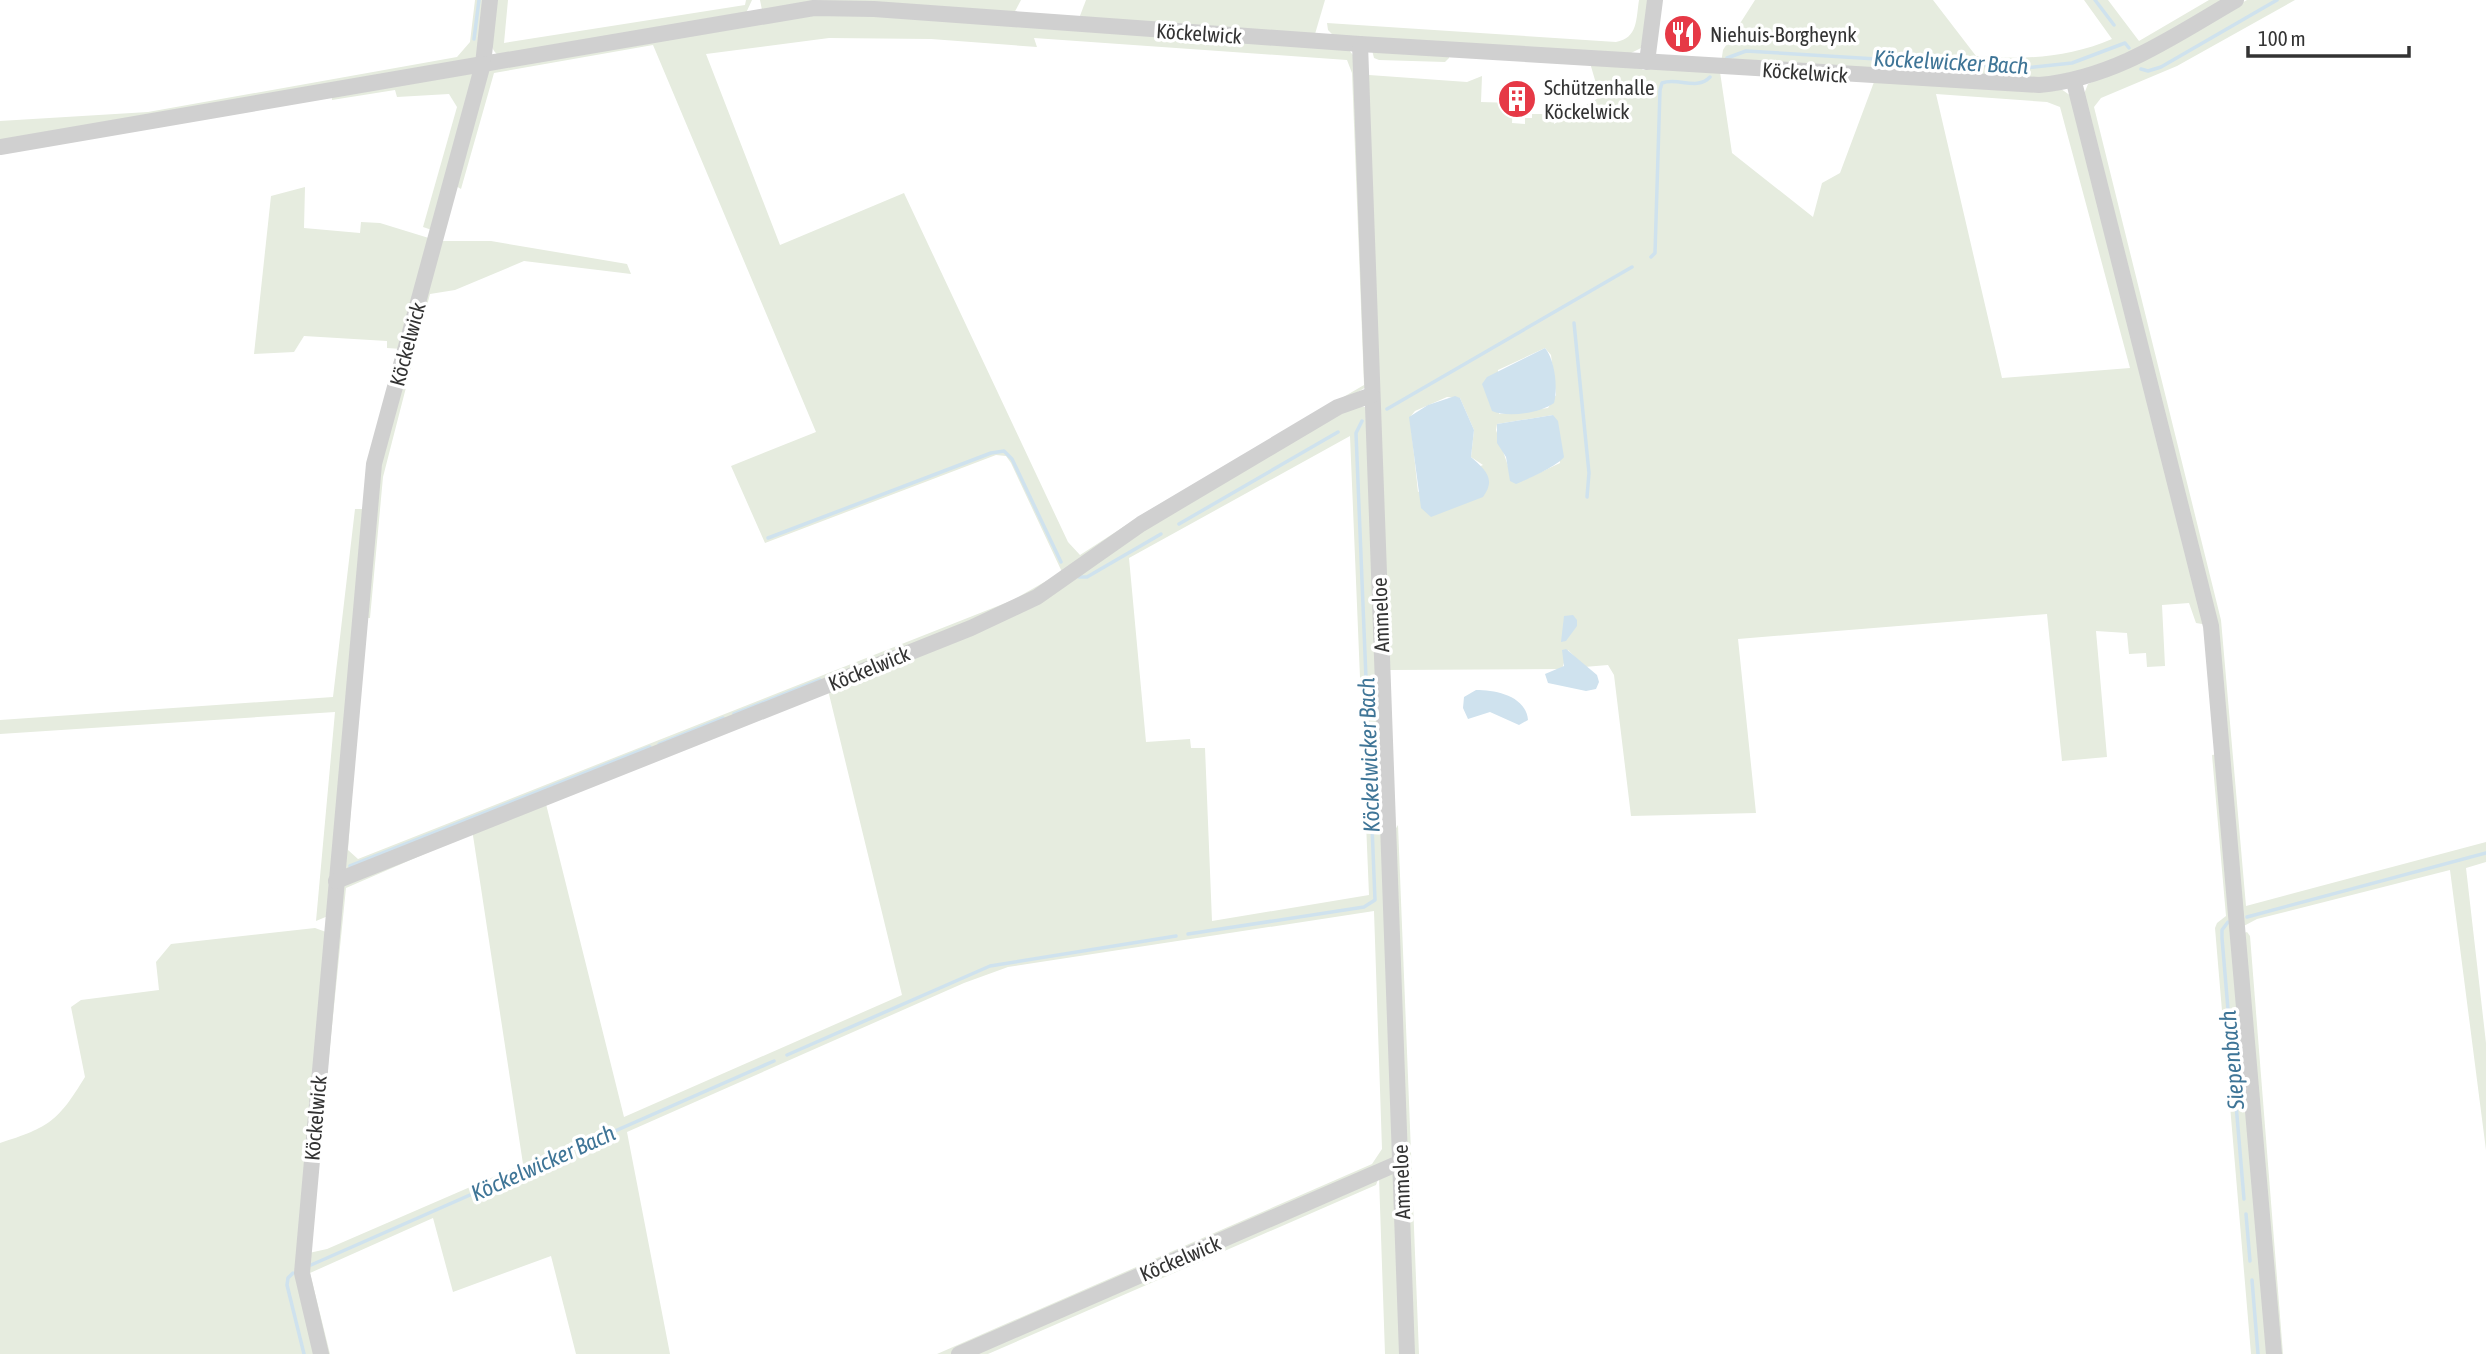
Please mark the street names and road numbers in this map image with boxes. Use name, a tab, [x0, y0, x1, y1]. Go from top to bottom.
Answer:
street label: Köckelwick	[1155, 18, 1243, 48]
street label: Köckelwick	[1761, 57, 1849, 87]
street label: Köckelwick	[384, 300, 430, 388]
street label: Ammeloe	[1367, 577, 1393, 653]
street label: Köckelwick	[825, 641, 913, 695]
street label: Köckelwick	[299, 1074, 331, 1162]
street label: Ammeloe	[1388, 1144, 1414, 1220]
street label: Köckelwick	[1136, 1230, 1224, 1286]

